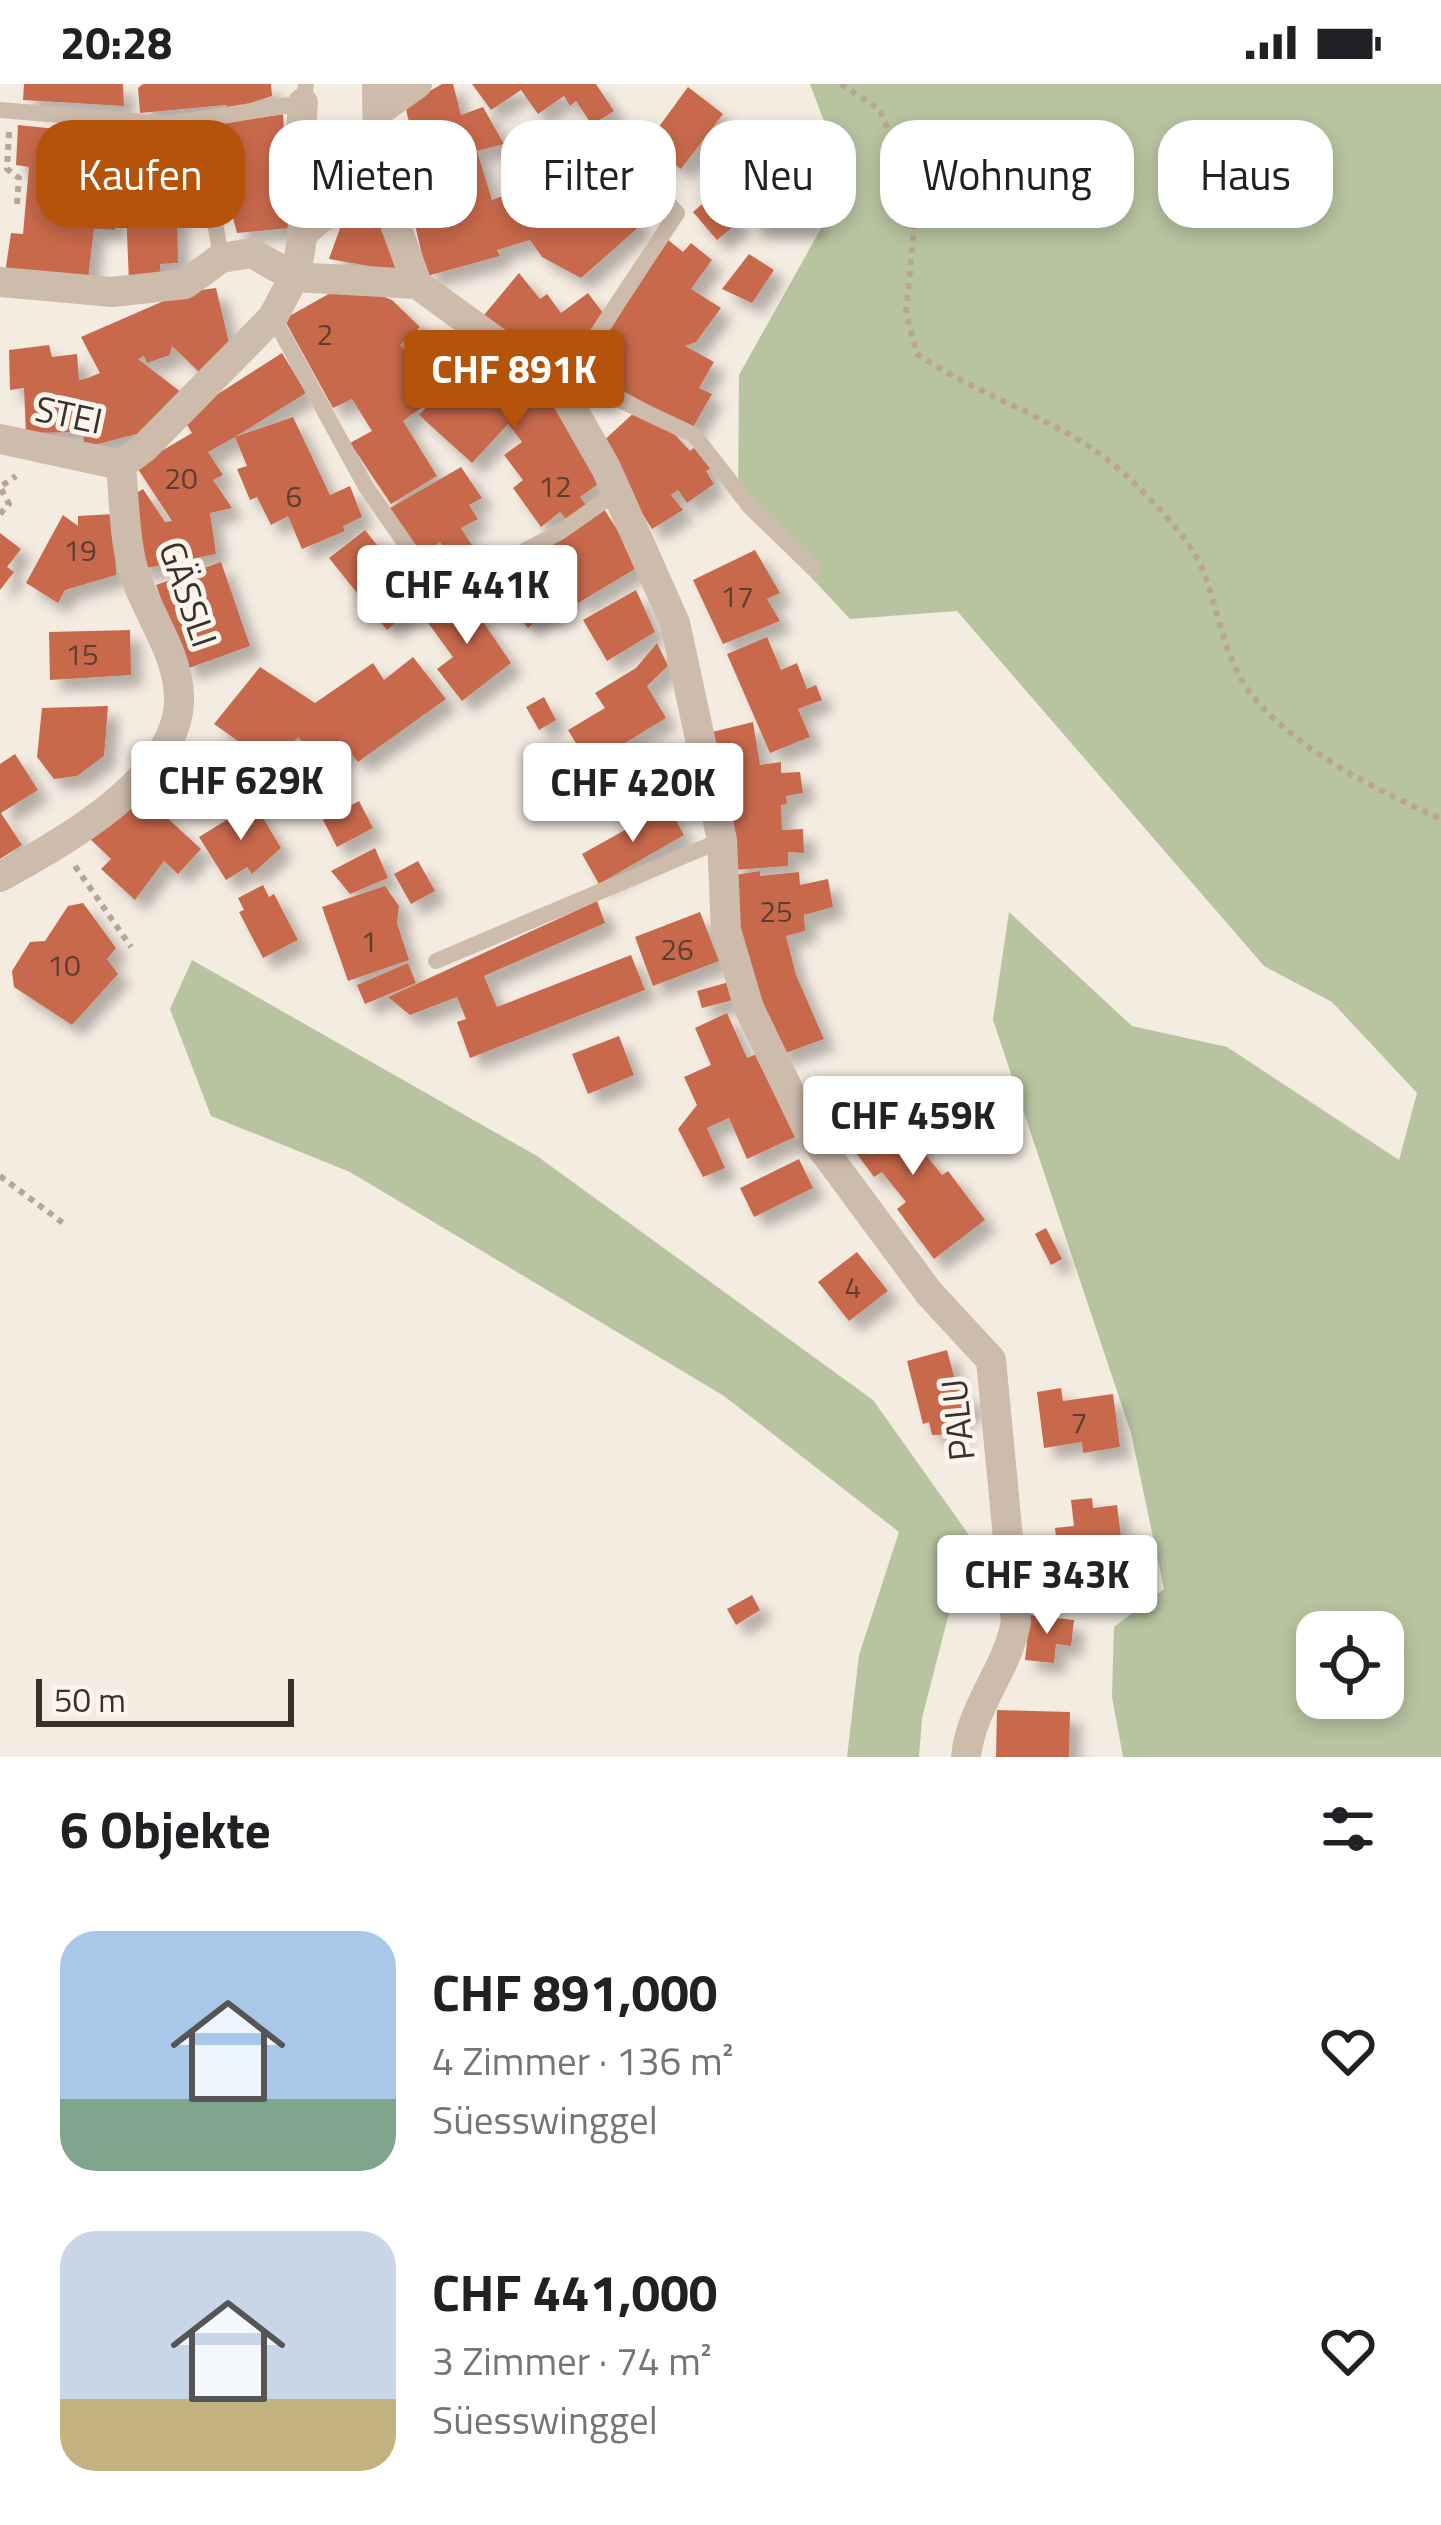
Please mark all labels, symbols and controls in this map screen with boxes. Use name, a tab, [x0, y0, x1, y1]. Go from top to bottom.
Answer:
text: 20:28	[60, 8, 172, 76]
chip: Kaufen	[36, 120, 245, 228]
chip: Mieten	[269, 120, 477, 228]
chip: Filter	[501, 120, 676, 228]
chip: Neu	[700, 120, 856, 228]
chip: Wohnung	[880, 120, 1134, 228]
chip: Haus	[1158, 120, 1333, 228]
house number: 2	[317, 311, 333, 357]
pin: CHF 891K	[390, 330, 638, 432]
text: CHF 891K	[431, 339, 597, 398]
street label: STEI	[30, 380, 108, 448]
house number: 20	[164, 455, 198, 501]
house number: 12	[538, 463, 572, 509]
house number: 6	[286, 473, 302, 519]
house number: 19	[63, 527, 97, 573]
street label: GÄSSLI	[145, 534, 233, 654]
pin: CHF 441K	[343, 545, 591, 647]
text: CHF 441K	[384, 554, 550, 613]
house number: 17	[720, 573, 754, 619]
house number: 15	[65, 631, 99, 677]
pin: CHF 629K	[117, 741, 365, 843]
pin: CHF 420K	[509, 743, 757, 845]
text: CHF 629K	[158, 750, 324, 809]
text: CHF 420K	[550, 752, 716, 811]
house number: 25	[759, 888, 793, 934]
house number: 1	[361, 918, 377, 964]
house number: 26	[660, 926, 694, 972]
house number: 10	[47, 942, 81, 988]
pin: CHF 459K	[789, 1076, 1037, 1178]
text: CHF 459K	[830, 1085, 996, 1144]
house number: 4	[845, 1264, 861, 1310]
street label: PALU	[925, 1377, 989, 1463]
house number: 7	[1071, 1399, 1087, 1445]
pin: CHF 343K	[923, 1535, 1171, 1637]
text: CHF 343K	[964, 1544, 1130, 1603]
map controls	[1296, 1611, 1404, 1719]
button: locate	[1296, 1611, 1404, 1719]
scale bar	[36, 1673, 294, 1726]
text: 50 m	[54, 1675, 126, 1725]
text: 6 Objekte	[60, 1790, 271, 1868]
icon: filters	[1315, 1796, 1381, 1862]
text: CHF 891,000	[432, 1953, 717, 2031]
icon: home	[156, 1979, 300, 2123]
icon: heart	[1315, 2018, 1381, 2084]
text: 4 Zimmer · 136 m²	[432, 2031, 734, 2090]
text: Süesswinggel	[432, 2090, 658, 2149]
text: CHF 441,000	[432, 2253, 717, 2331]
icon: home	[156, 2279, 300, 2423]
icon: heart	[1315, 2318, 1381, 2384]
text: 3 Zimmer · 74 m²	[432, 2331, 712, 2390]
text: Süesswinggel	[432, 2390, 658, 2449]

